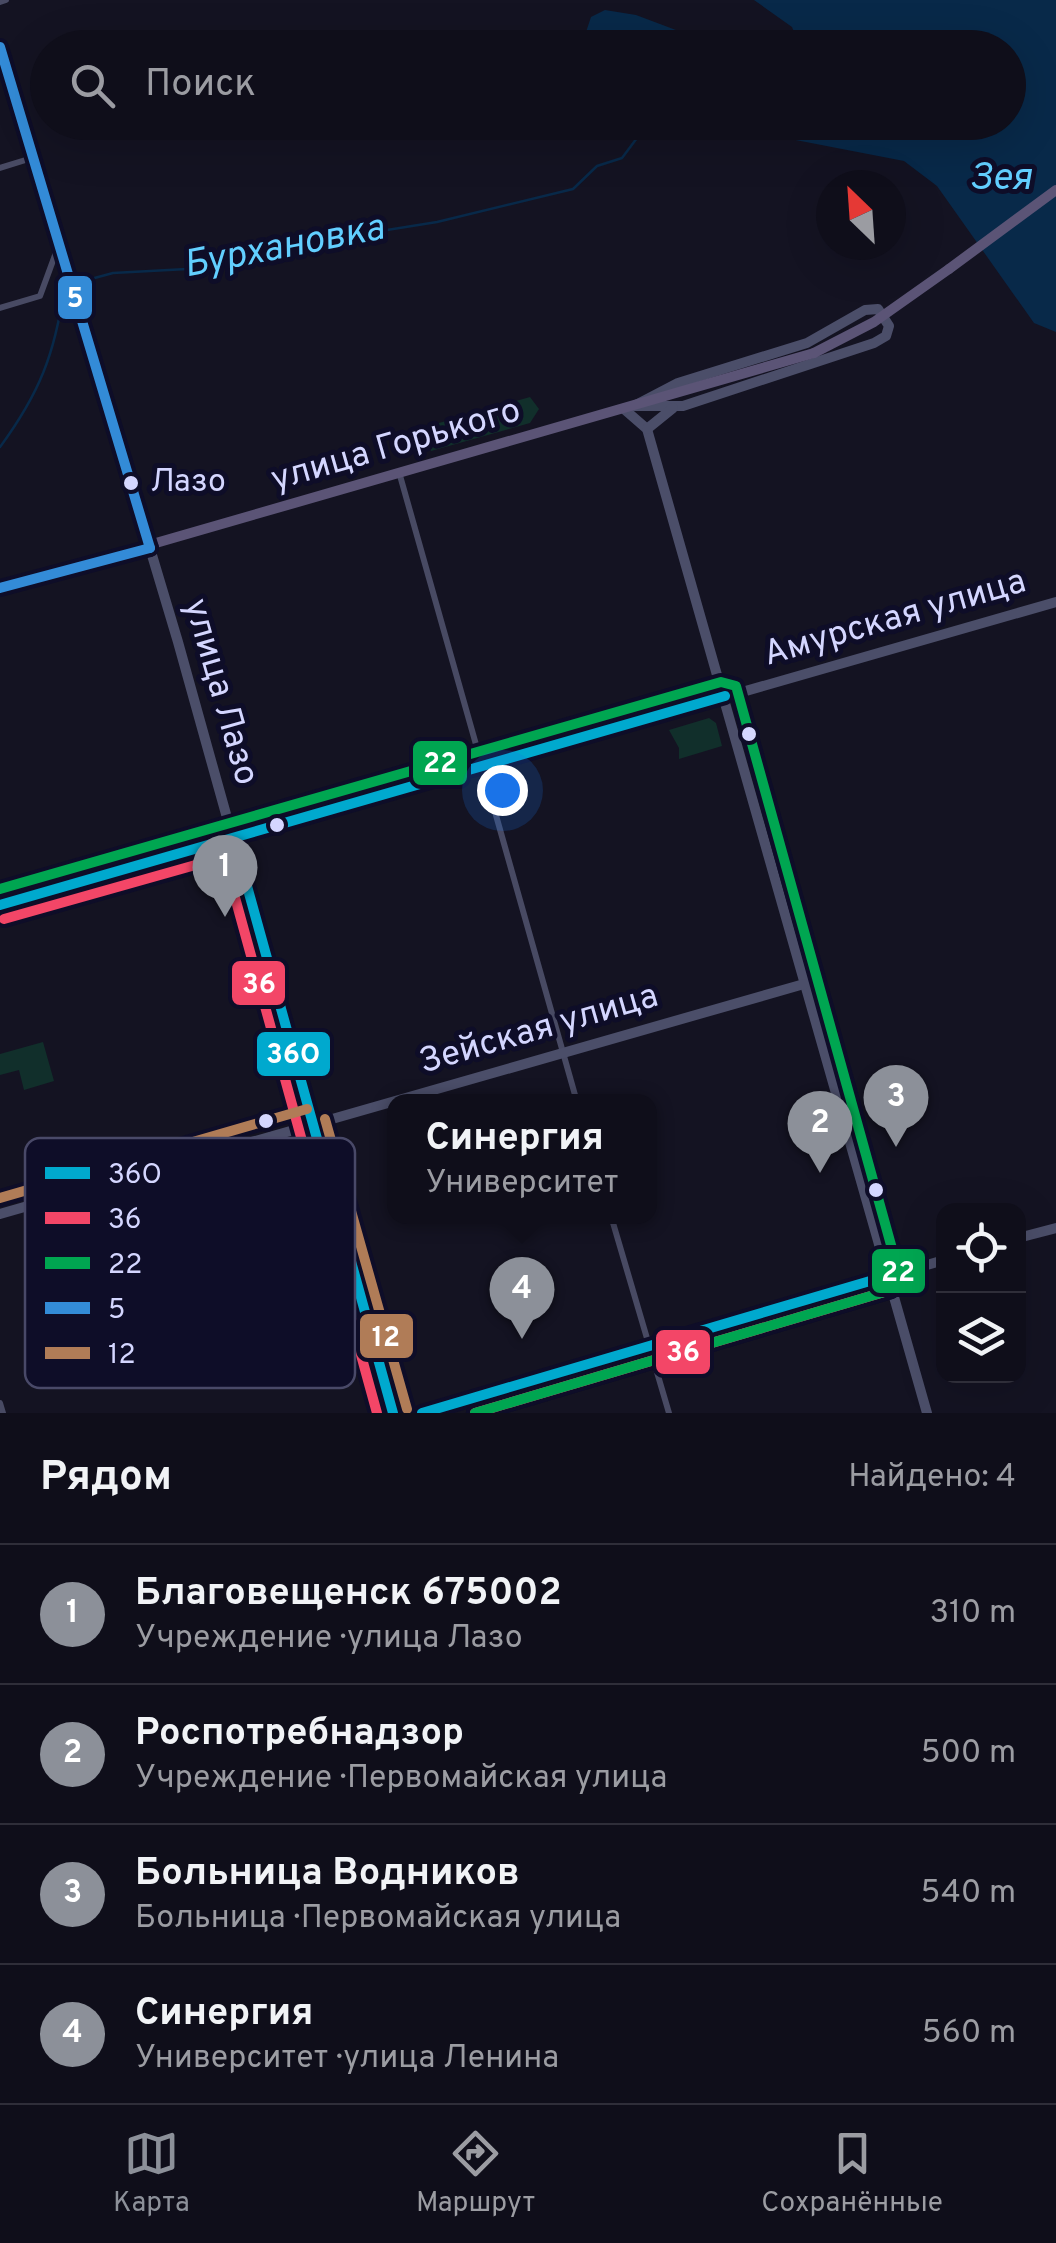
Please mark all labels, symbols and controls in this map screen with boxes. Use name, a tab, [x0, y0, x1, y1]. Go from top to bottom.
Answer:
search box	[30, 30, 1026, 140]
icon: search	[65, 58, 120, 113]
text: Поиск	[145, 61, 256, 110]
water label: Зея	[970, 155, 1033, 204]
north arrow	[816, 170, 906, 260]
water label: Бурхановка	[179, 204, 389, 291]
line badge: 5	[56, 274, 94, 321]
text: 5	[66, 282, 84, 318]
street label: улица Горького	[266, 389, 526, 503]
place label: Лазо	[150, 463, 226, 503]
marker: Лазо	[121, 473, 141, 493]
street label: Амурская улица	[759, 560, 1031, 678]
street label: улица Лазо	[172, 594, 268, 790]
unlabelled marker	[739, 724, 759, 744]
line badge: 22	[411, 739, 469, 787]
text: 22	[423, 747, 457, 783]
your location	[477, 765, 528, 816]
unlabelled marker	[267, 815, 287, 835]
pin: 1	[192, 834, 258, 917]
line badge: 36	[230, 959, 287, 1007]
text: 36	[242, 968, 276, 1004]
street label: Зейская улица	[414, 975, 664, 1085]
line badge: 36О	[255, 1030, 332, 1078]
text: 36О	[266, 1038, 320, 1074]
pin: 3	[864, 1064, 928, 1147]
pin: 2	[788, 1090, 852, 1173]
popup	[387, 1094, 657, 1224]
unlabelled marker	[256, 1111, 276, 1131]
text: Синергия	[425, 1115, 604, 1164]
legend	[25, 1138, 355, 1388]
text: 36О	[108, 1158, 162, 1194]
text: Университет	[425, 1164, 619, 1204]
unlabelled marker	[866, 1180, 886, 1200]
text: 36	[108, 1203, 142, 1239]
map controls	[936, 1203, 1026, 1383]
button: locate	[936, 1203, 1026, 1293]
line badge: 22	[870, 1247, 927, 1295]
text: 22	[108, 1248, 142, 1284]
pin: 4	[490, 1256, 554, 1339]
text: 22	[881, 1256, 915, 1292]
text: 5	[108, 1293, 125, 1329]
button: layers	[936, 1293, 1026, 1383]
line badge: 12	[358, 1312, 415, 1360]
text: 12	[372, 1321, 400, 1357]
line badge: 36	[654, 1328, 712, 1376]
text: 36	[666, 1336, 700, 1372]
text: 12	[108, 1338, 136, 1374]
text: Рядом	[40, 1452, 172, 1505]
text: Найдено: 4	[848, 1458, 1016, 1498]
text: Благовещенск 675002	[135, 1570, 562, 1619]
text: 1	[66, 1594, 79, 1634]
text: 310 m	[930, 1594, 1016, 1634]
text: Учреждение · улица Лазо	[135, 1619, 523, 1659]
text: Роспотребнадзор	[135, 1710, 464, 1759]
text: 2	[63, 1734, 82, 1774]
text: 500 m	[921, 1734, 1016, 1774]
text: Учреждение · Первомайская улица	[135, 1759, 667, 1799]
text: Больница Водников	[135, 1850, 520, 1899]
text: 3	[63, 1874, 82, 1914]
text: 540 m	[920, 1874, 1016, 1914]
text: Больница · Первомайская улица	[135, 1899, 621, 1939]
text: Синергия	[135, 1990, 313, 2039]
text: 4	[62, 2014, 83, 2054]
text: 560 m	[922, 2014, 1016, 2054]
text: Университет · улица Ленина	[135, 2039, 559, 2079]
tab: Карта	[113, 2126, 190, 2222]
tab: Маршрут	[416, 2126, 535, 2222]
tab: Сохранённые	[761, 2126, 943, 2222]

